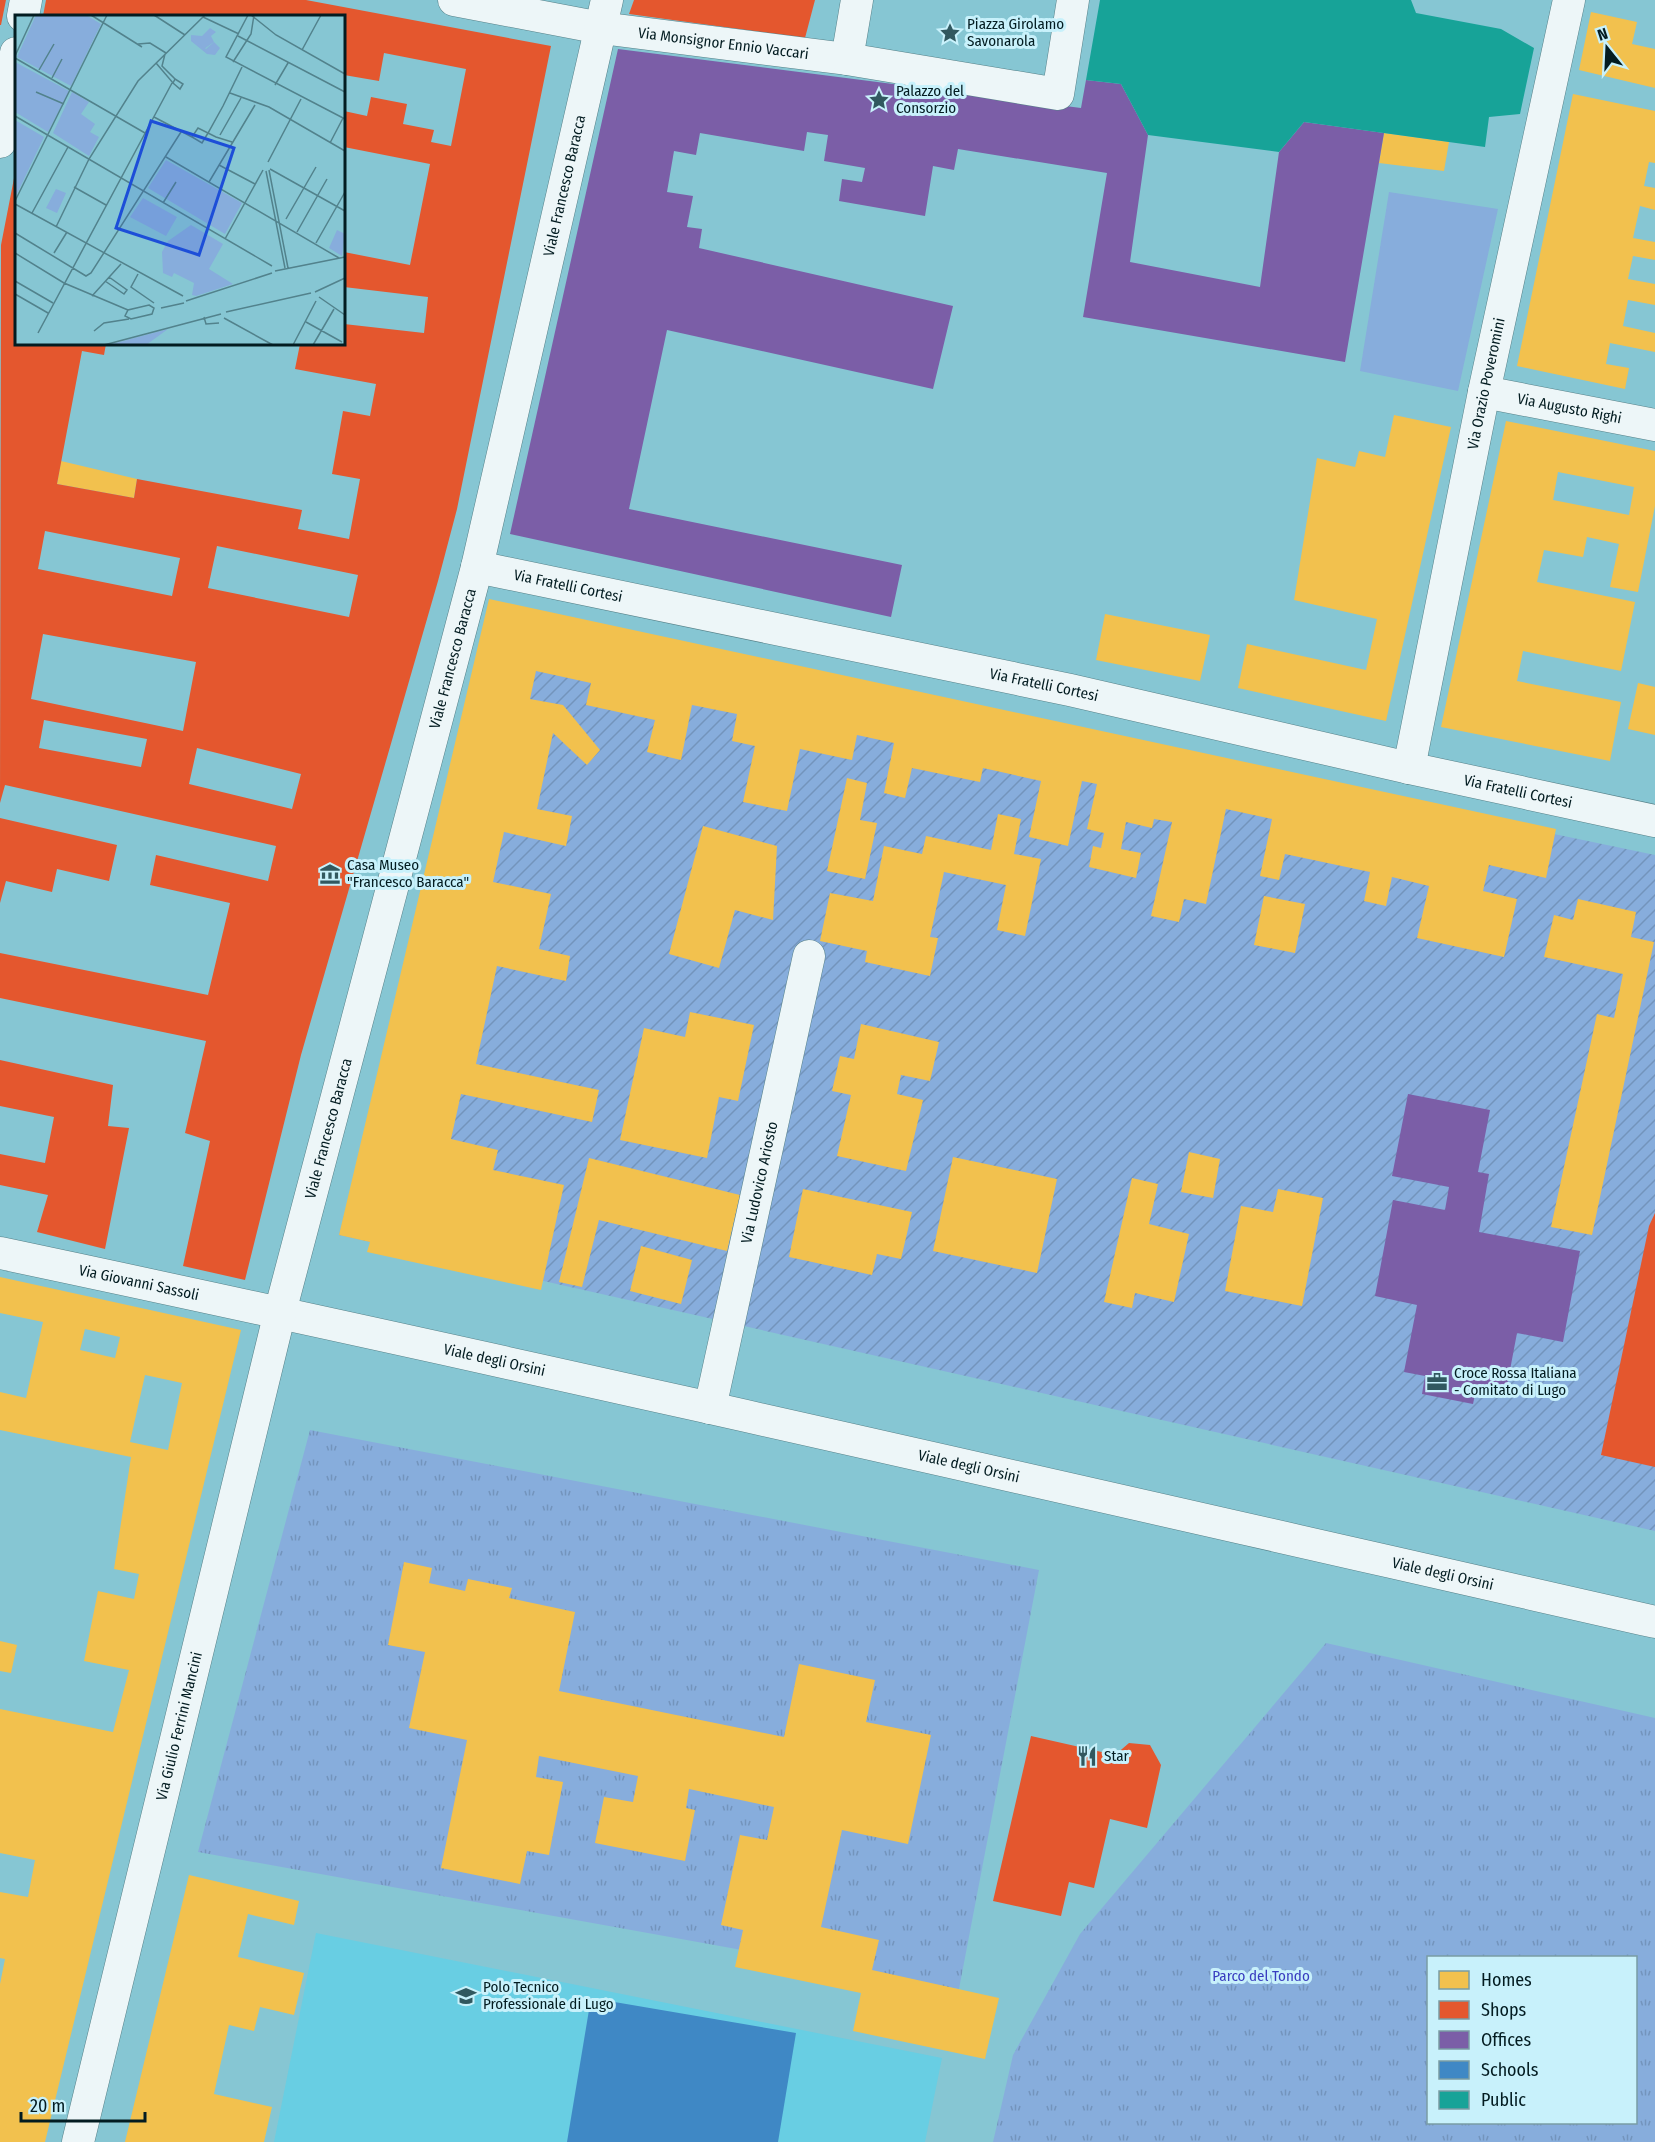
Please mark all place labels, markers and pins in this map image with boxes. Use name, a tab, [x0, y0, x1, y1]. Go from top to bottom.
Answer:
place label: Piazza Girolamo Savonarola	[967, 15, 1064, 50]
place icon: Piazza Girolamo Savonarola	[938, 21, 962, 45]
place label: Palazzo del Consorzio	[896, 82, 964, 117]
place icon: Palazzo del Consorzio	[867, 88, 891, 112]
place label: Casa Museo "Francesco Baracca"	[347, 856, 469, 891]
museum icon: Casa Museo "Francesco Baracca"	[318, 862, 342, 886]
place label: Croce Rossa Italiana - Comitato di Lugo	[1454, 1364, 1577, 1399]
office icon: Croce Rossa Italiana - Comitato di Lugo	[1425, 1370, 1449, 1394]
restaurant icon: Star	[1075, 1744, 1099, 1768]
place label: Star	[1104, 1747, 1130, 1765]
place label: Polo Tecnico Professionale di Lugo	[483, 1978, 614, 2013]
school or university icon: Polo Tecnico Professionale di Lugo	[454, 1984, 478, 2008]

